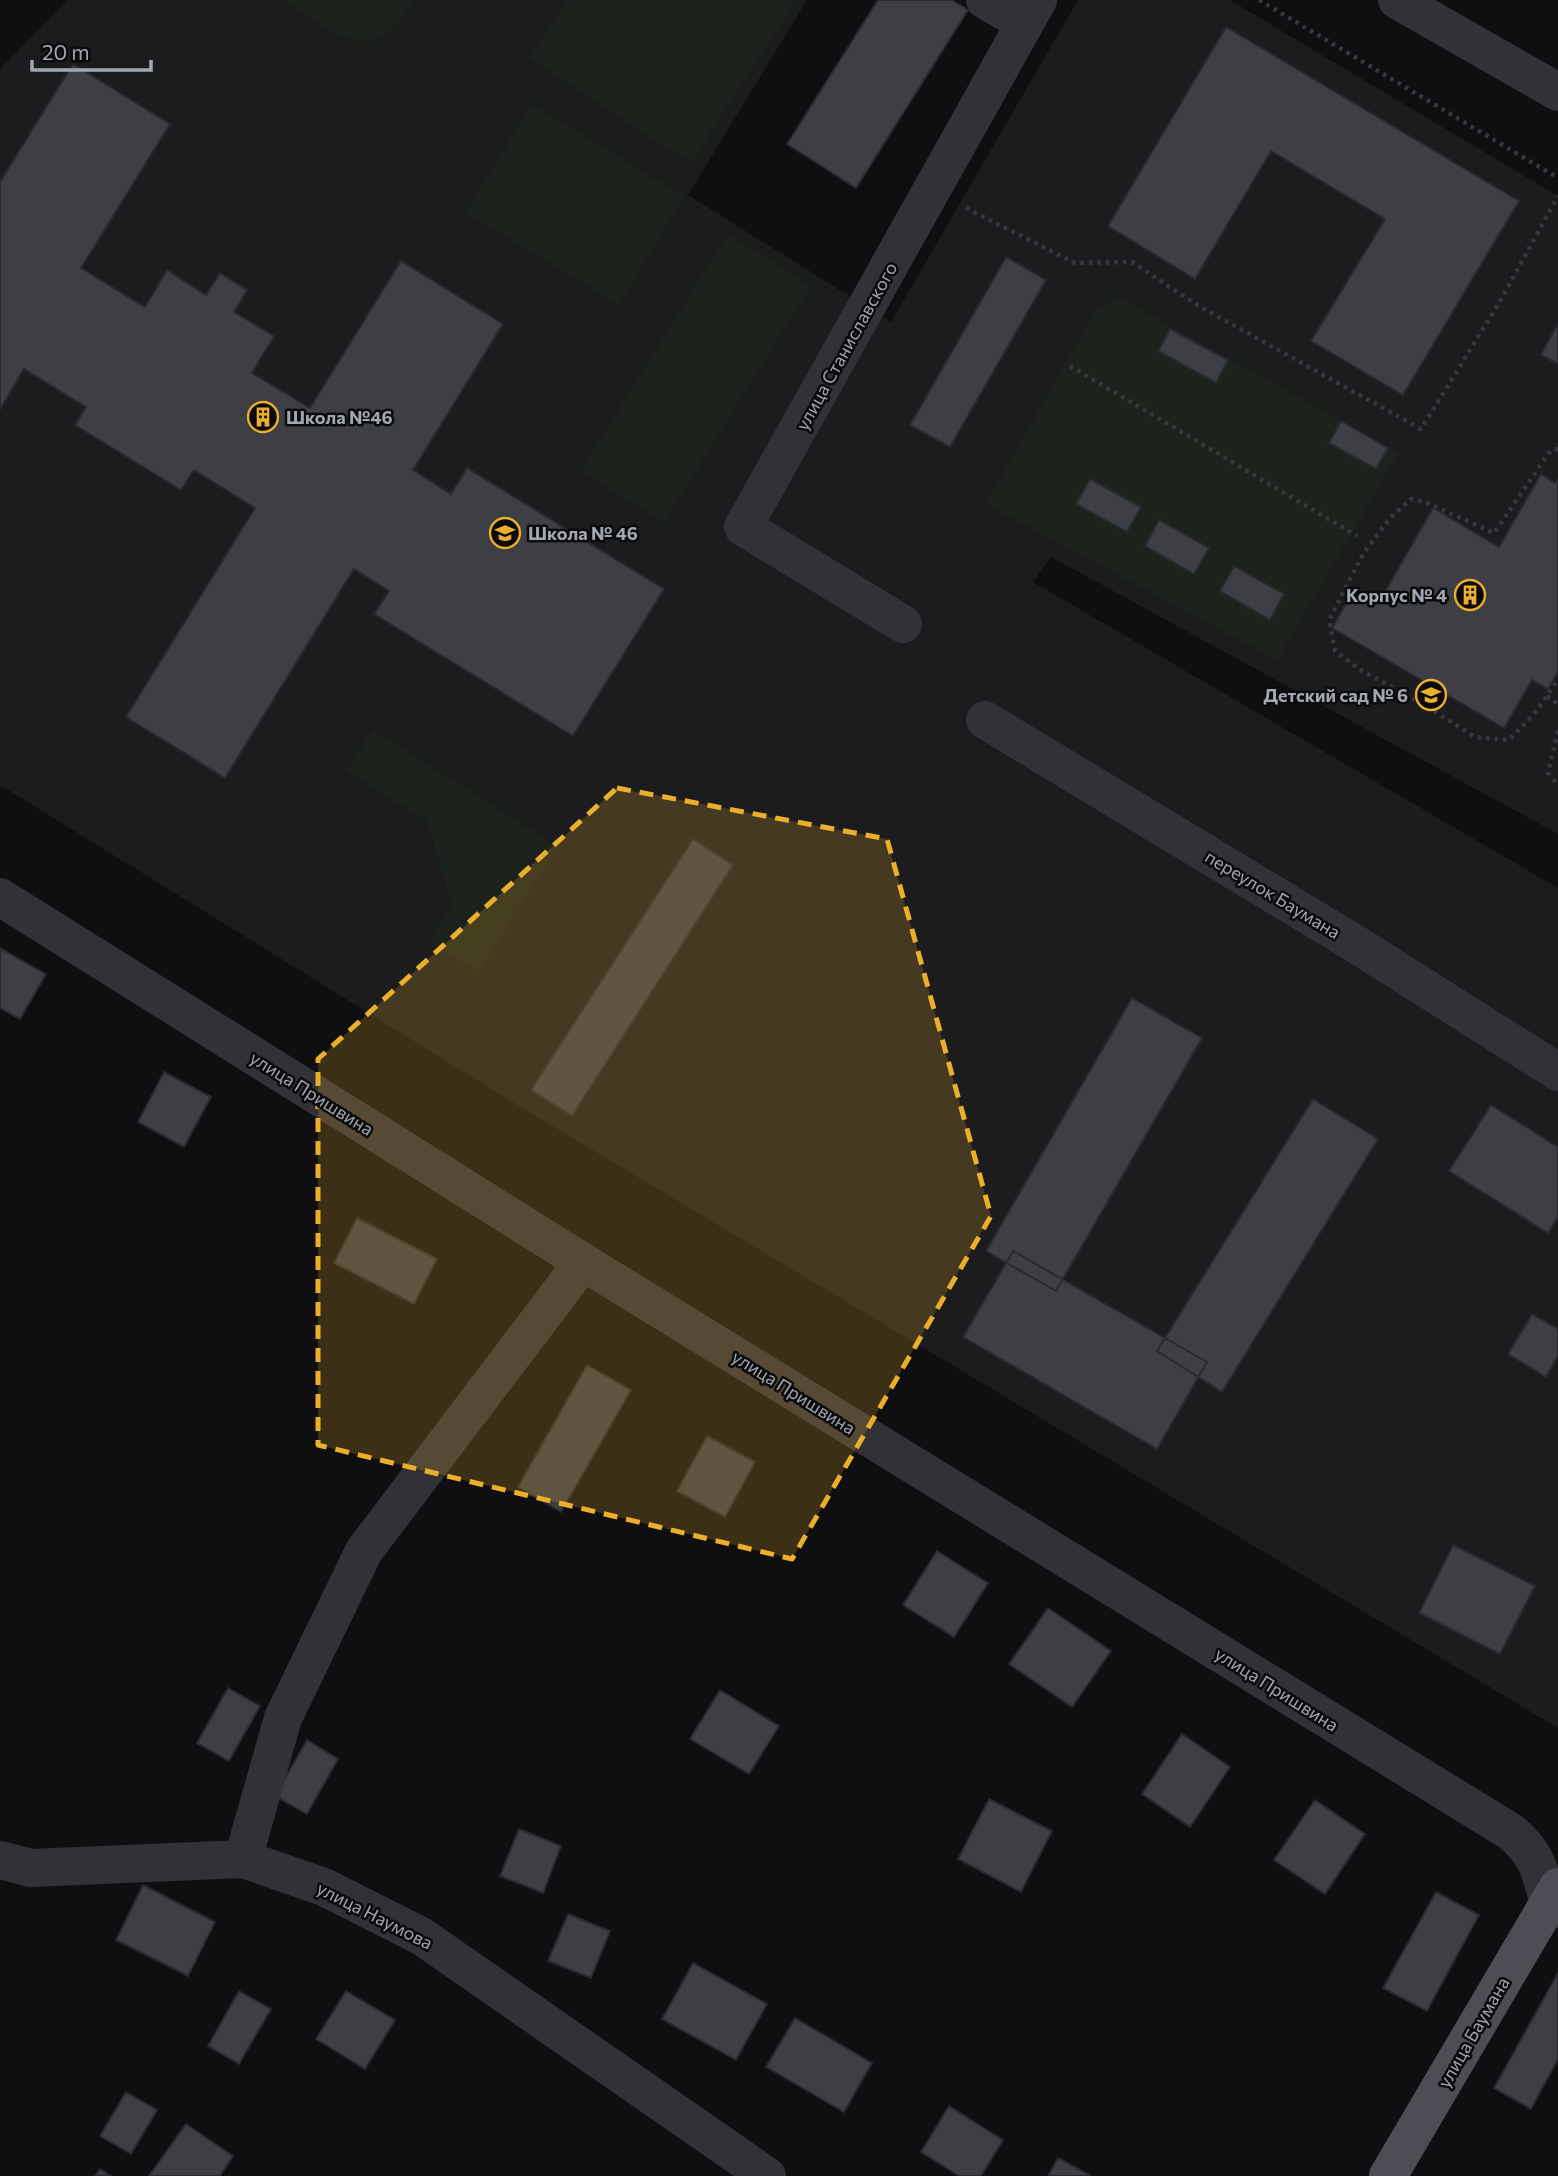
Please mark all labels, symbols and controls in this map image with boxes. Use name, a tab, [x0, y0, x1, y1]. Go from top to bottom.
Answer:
scale bar	[32, 28, 150, 72]
text: 20 m	[42, 39, 90, 64]
street label: улица Станиславского	[791, 258, 901, 434]
building icon: Школа №46	[246, 400, 280, 434]
place label: Школа №46	[286, 406, 393, 428]
school or university icon: Школа № 46	[488, 516, 522, 550]
place label: Школа № 46	[528, 522, 638, 544]
building icon: Корпус № 4	[1453, 578, 1487, 612]
place label: Корпус № 4	[1346, 584, 1447, 606]
school or university icon: Детский сад № 6	[1414, 678, 1448, 712]
place label: Детский сад № 6	[1264, 684, 1408, 706]
street label: переулок Баумана	[1201, 845, 1345, 943]
street label: улица Пришвина	[246, 1046, 378, 1140]
street label: улица Пришвина	[728, 1345, 860, 1439]
street label: улица Пришвина	[1211, 1642, 1343, 1736]
street label: улица Наумова	[313, 1876, 437, 1954]
street label: улица Баумана	[1432, 1973, 1514, 2091]

